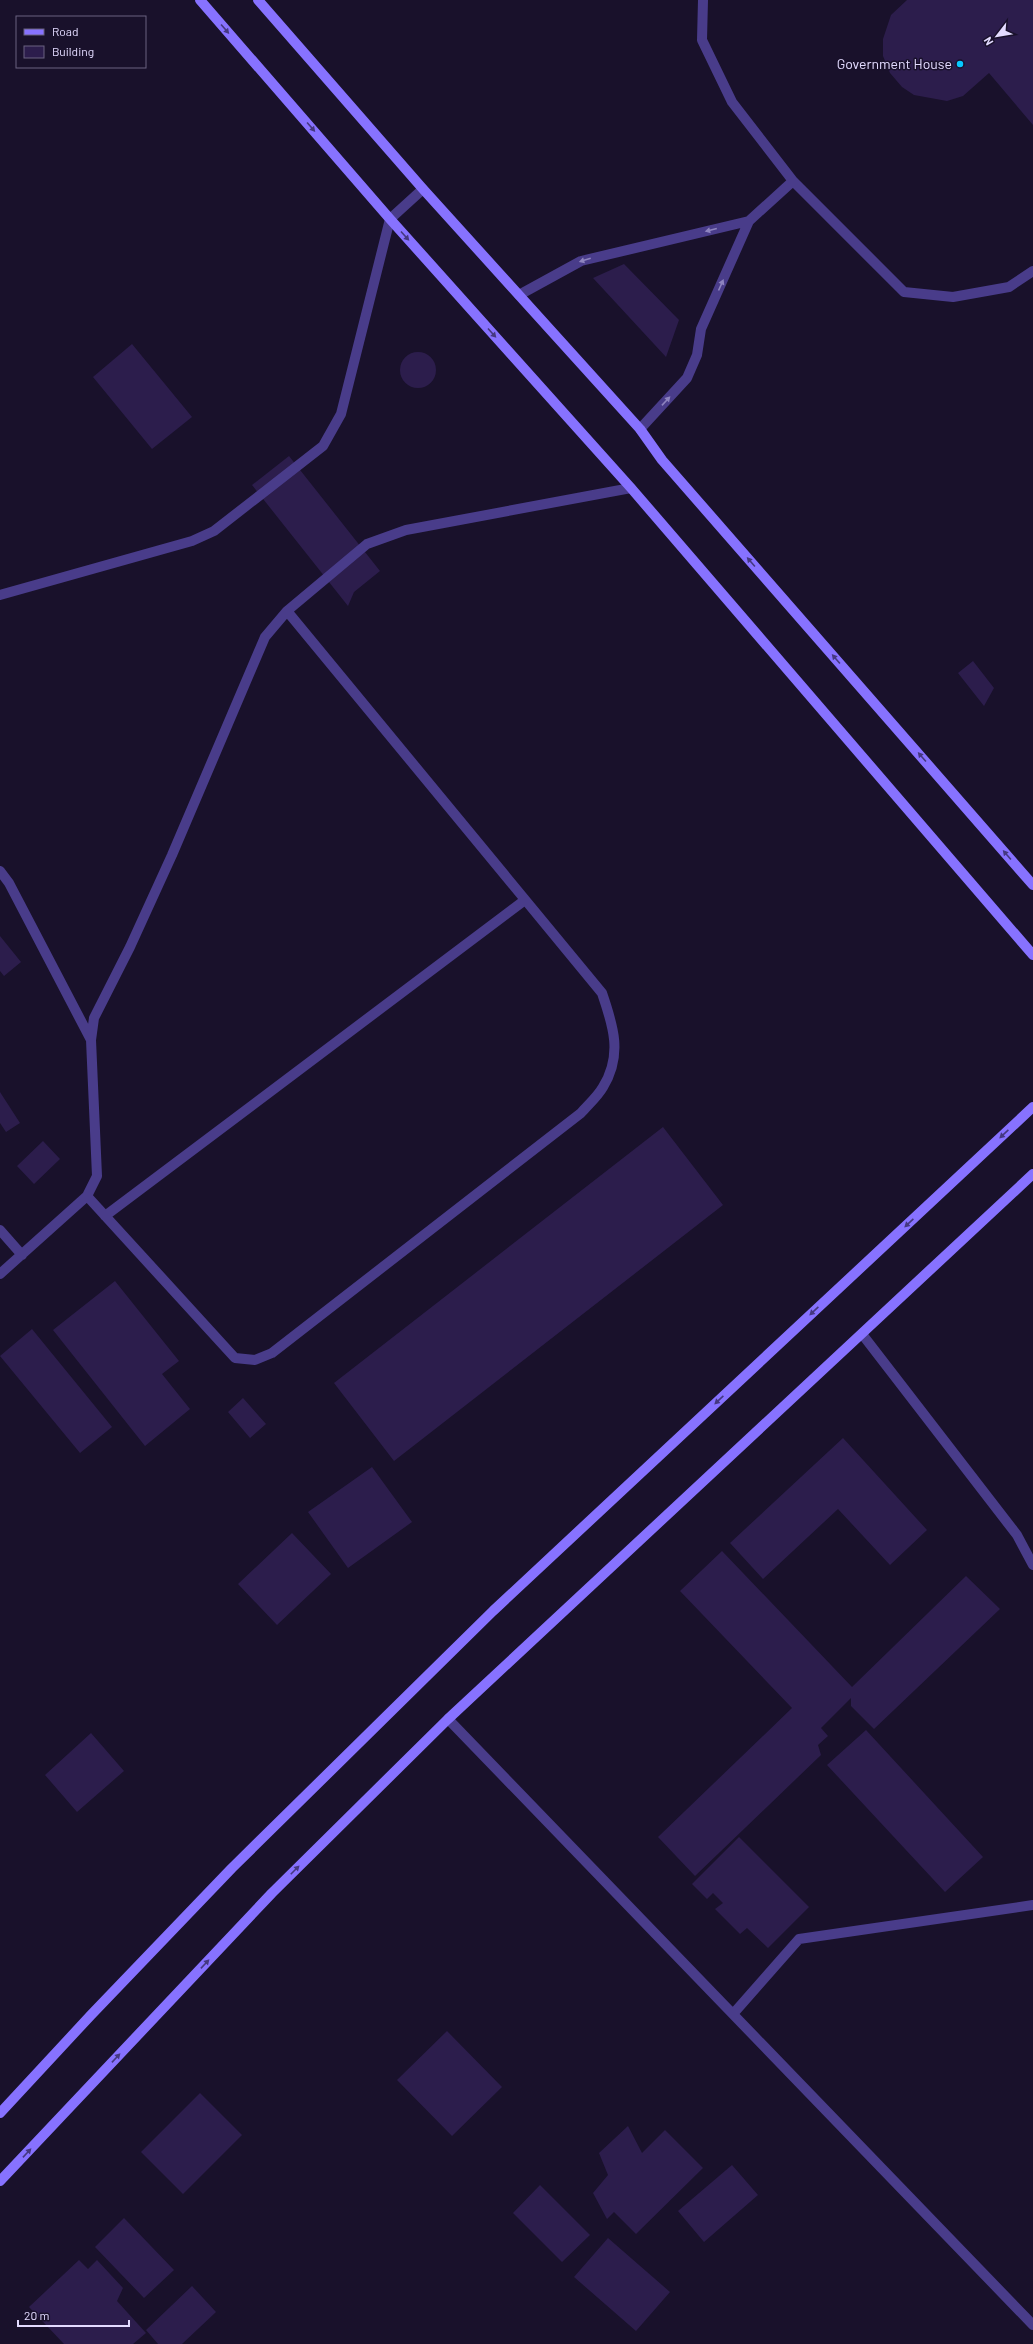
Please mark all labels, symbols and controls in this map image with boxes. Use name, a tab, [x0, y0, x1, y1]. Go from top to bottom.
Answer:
legend	[16, 16, 146, 68]
north arrow	[977, 16, 1017, 56]
text: Road	[52, 24, 79, 38]
one-way arrow	[221, 24, 230, 35]
text: N	[981, 35, 995, 48]
text: Building	[52, 44, 94, 58]
place label: Government House	[837, 55, 952, 72]
marker: Government House	[955, 59, 965, 69]
one-way arrow	[306, 122, 315, 133]
one-way arrow	[705, 228, 717, 234]
one-way arrow	[401, 231, 410, 241]
one-way arrow	[578, 257, 590, 263]
one-way arrow	[718, 279, 724, 291]
one-way arrow	[487, 328, 497, 338]
one-way arrow	[662, 396, 671, 406]
one-way arrow	[746, 556, 755, 567]
one-way arrow	[832, 654, 841, 665]
one-way arrow	[917, 752, 926, 763]
one-way arrow	[1003, 850, 1012, 860]
one-way arrow	[999, 1129, 1009, 1139]
one-way arrow	[904, 1218, 914, 1227]
one-way arrow	[809, 1307, 819, 1316]
one-way arrow	[714, 1395, 724, 1405]
one-way arrow	[290, 1865, 300, 1875]
one-way arrow	[200, 1959, 210, 1969]
one-way arrow	[111, 2053, 121, 2063]
one-way arrow	[22, 2148, 32, 2158]
scale bar	[18, 2302, 129, 2328]
text: 20 m	[24, 2308, 50, 2322]

